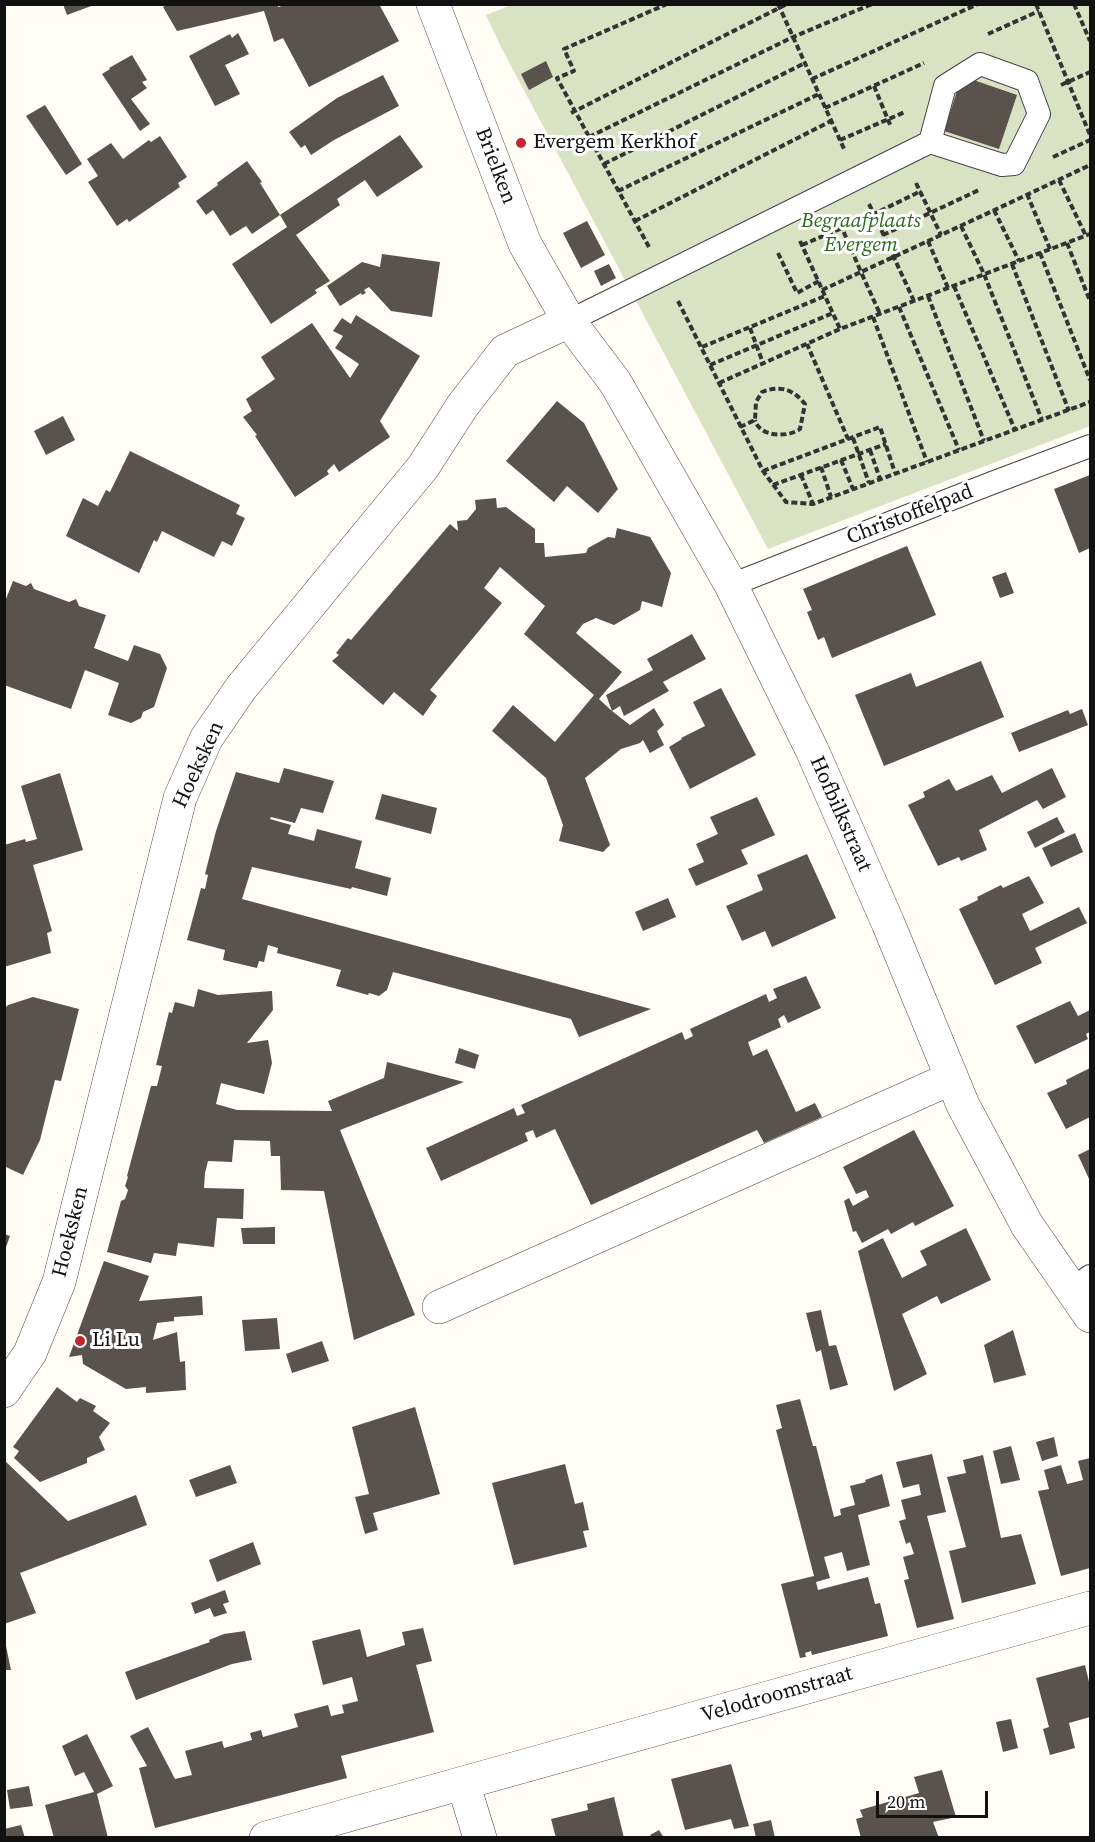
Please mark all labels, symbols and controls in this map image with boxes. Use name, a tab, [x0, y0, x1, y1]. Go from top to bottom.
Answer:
street label: Brielken	[469, 124, 521, 208]
place label: Evergem Kerkhof	[533, 130, 696, 156]
marker: Evergem Kerkhof	[514, 136, 528, 150]
park label: Begraafplaats Evergem	[801, 209, 921, 259]
street label: Christoffelpad	[843, 479, 977, 551]
street label: Hoeksken	[168, 718, 230, 812]
street label: Hofbilkstraat	[803, 752, 877, 876]
street label: Hoeksken	[48, 1184, 94, 1280]
place label: Li Lu	[92, 1328, 140, 1354]
marker: Li Lu	[73, 1334, 87, 1348]
street label: Velodroomstraat	[698, 1661, 856, 1729]
scale bar	[879, 1779, 992, 1817]
text: 20 m	[887, 1789, 925, 1814]

